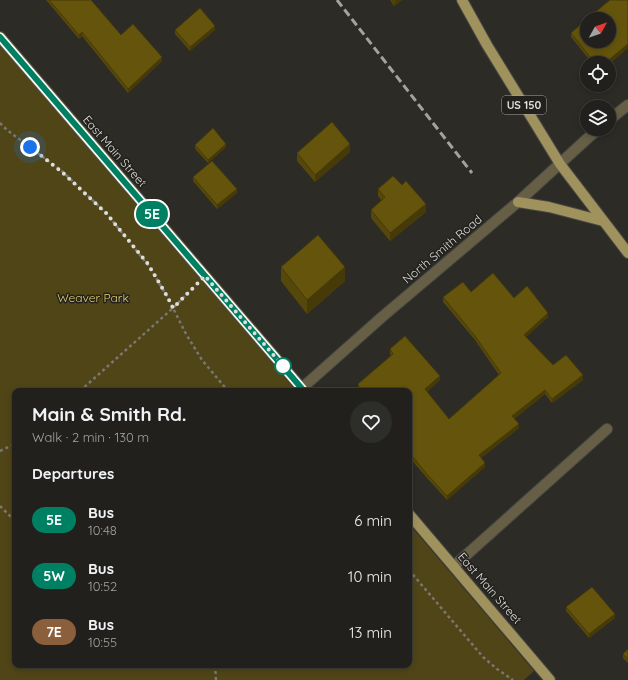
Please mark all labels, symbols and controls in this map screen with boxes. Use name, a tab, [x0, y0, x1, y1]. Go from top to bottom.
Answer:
north arrow	[580, 12, 616, 48]
map controls	[580, 12, 616, 136]
button: locate	[580, 56, 616, 92]
road number: US 150	[502, 96, 546, 114]
button: layers	[580, 100, 616, 136]
street label: East Main Street	[80, 112, 150, 190]
your location	[20, 137, 40, 157]
line badge: 5E	[134, 201, 170, 227]
text: 5E	[144, 205, 160, 223]
street label: North Smith Road	[399, 211, 485, 287]
park label: Weaver Park	[57, 290, 129, 305]
unlabelled marker	[274, 357, 292, 375]
button: heart	[350, 401, 392, 443]
text: Main & Smith Rd.	[32, 402, 187, 426]
text: Walk · 2 min · 130 m	[32, 429, 149, 445]
text: Departures	[32, 464, 114, 483]
text: Bus	[88, 503, 114, 522]
text: 5E	[46, 511, 62, 529]
text: 6 min	[354, 511, 392, 530]
text: 10:48	[88, 522, 117, 538]
street label: East Main Street	[455, 549, 525, 627]
text: Bus	[88, 559, 114, 578]
text: 5W	[43, 567, 65, 585]
text: 10 min	[348, 567, 392, 586]
text: 10:52	[88, 578, 117, 594]
text: Bus	[88, 615, 114, 634]
text: 7E	[46, 623, 62, 641]
text: 13 min	[349, 623, 392, 642]
text: 10:55	[88, 634, 117, 650]

